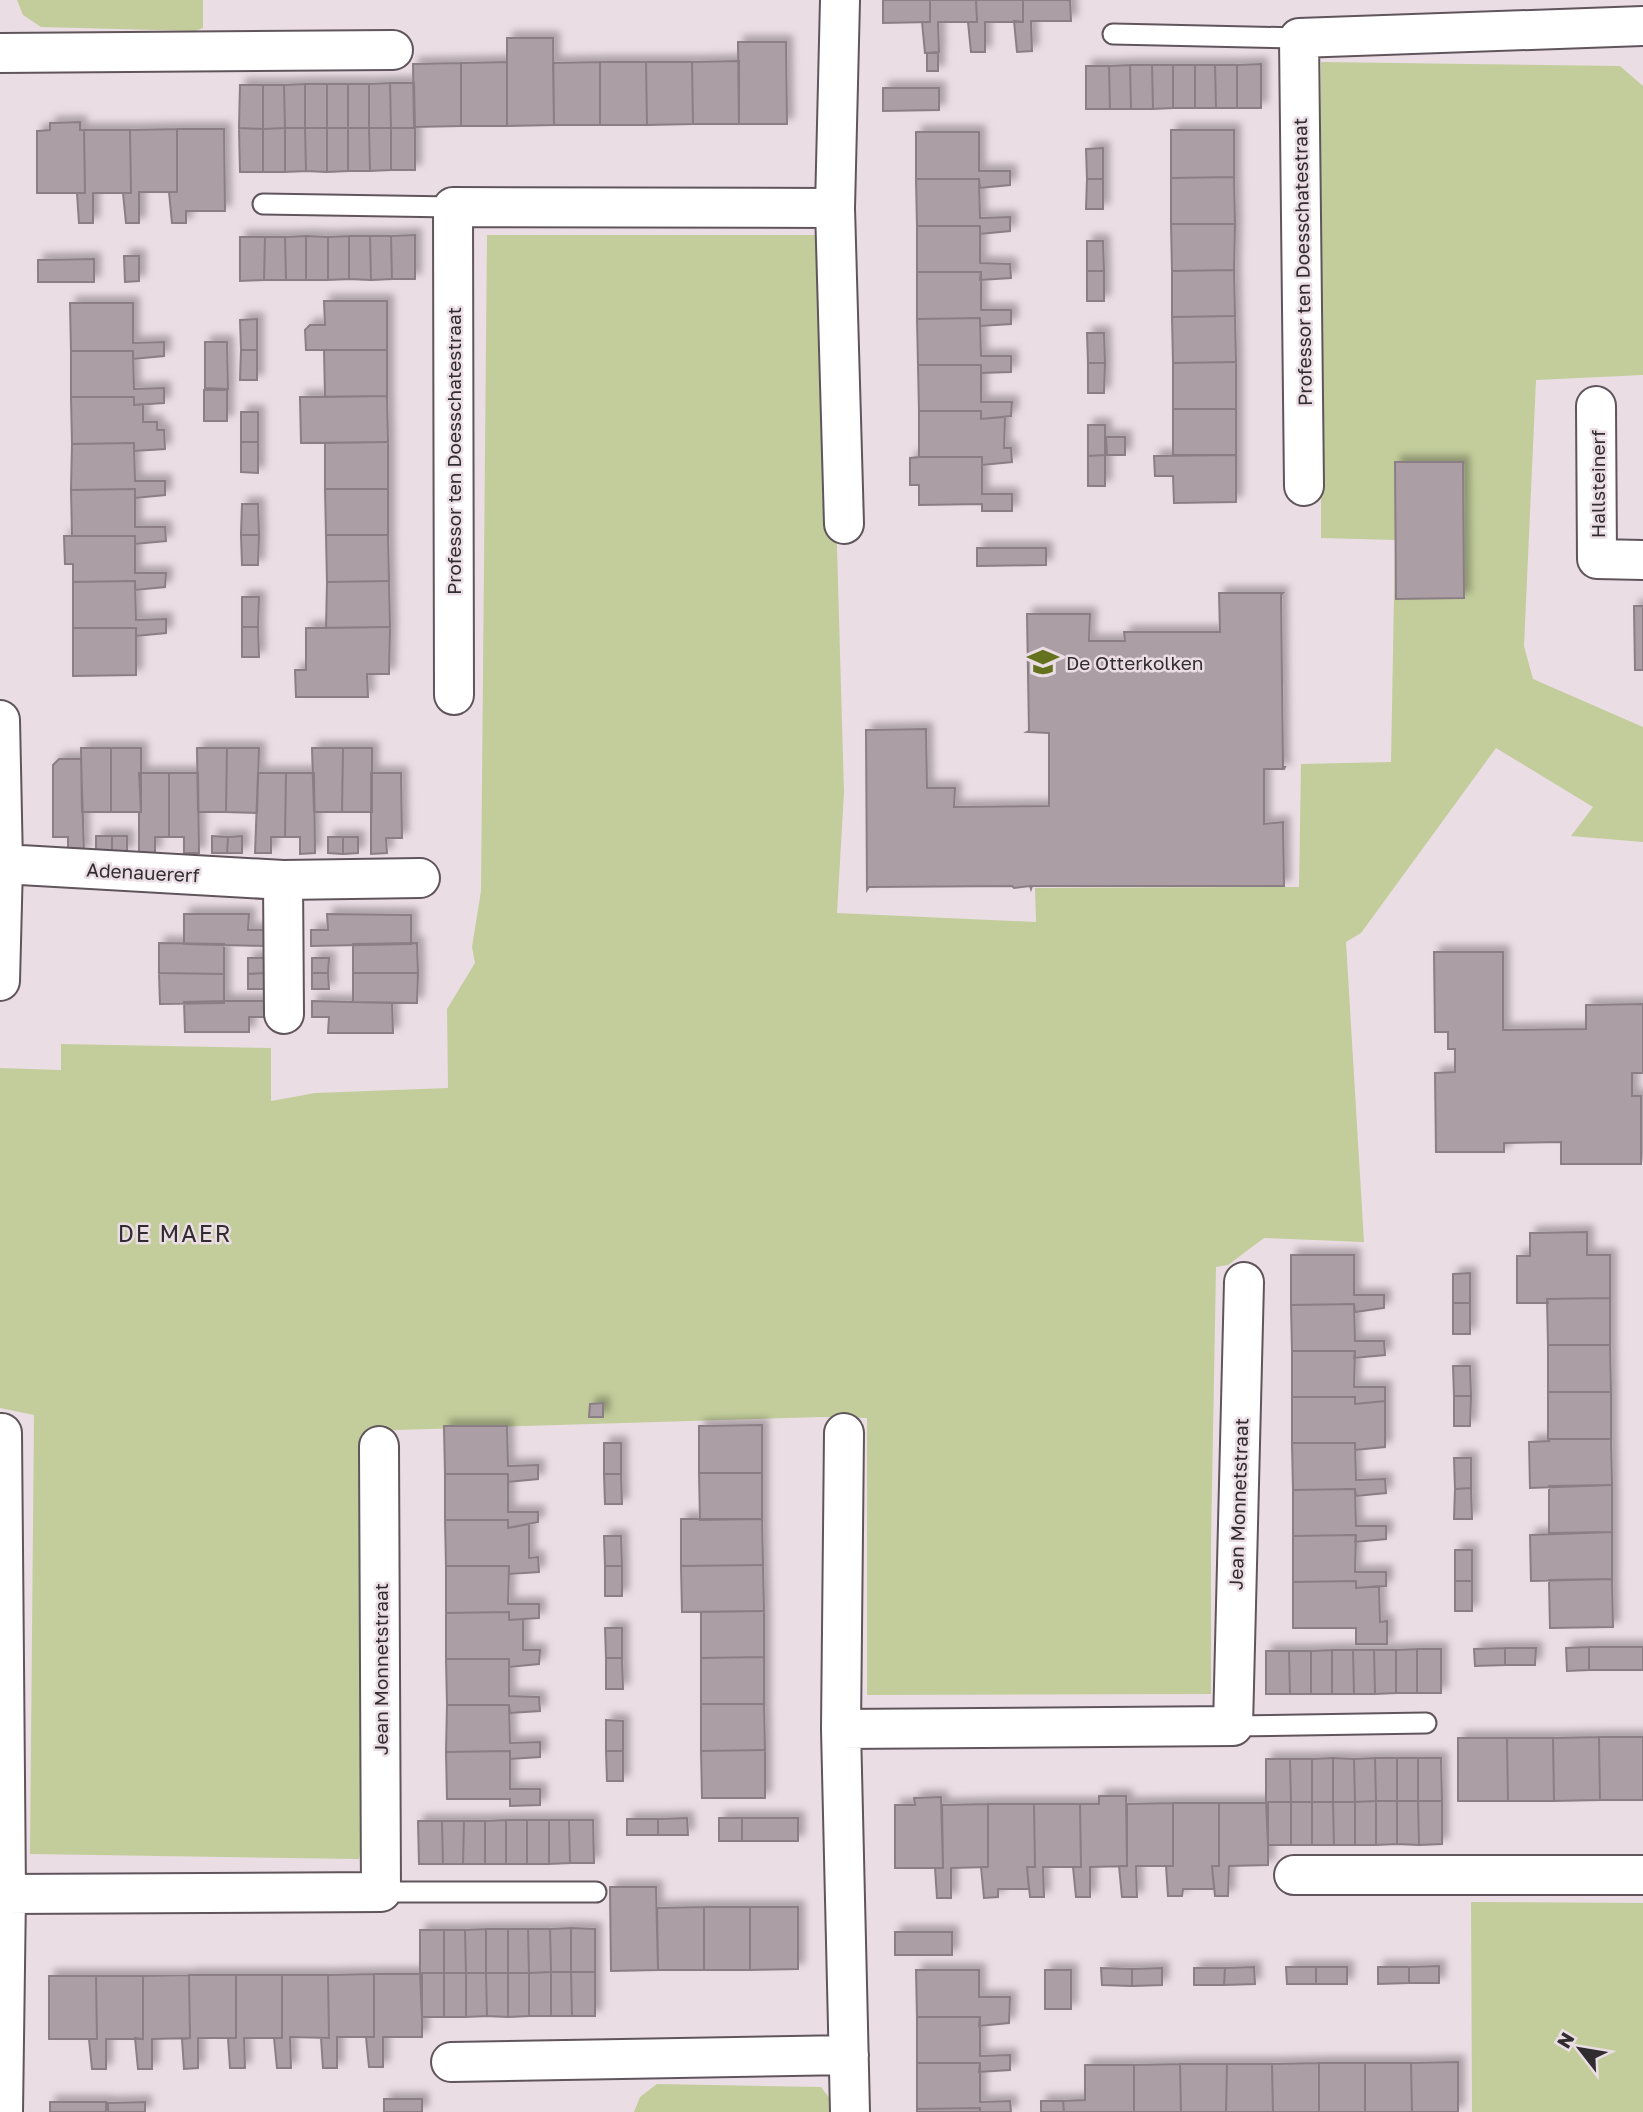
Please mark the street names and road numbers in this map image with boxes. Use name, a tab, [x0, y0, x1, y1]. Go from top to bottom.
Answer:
street label: Professor ten Doesschatestraat	[1288, 118, 1316, 406]
street label: Professor ten Doesschatestraat	[442, 307, 465, 595]
street label: Hallsteinerf	[1586, 430, 1609, 538]
street label: Adenauererf	[86, 858, 200, 886]
street label: Jean Monnetstraat	[1224, 1418, 1252, 1590]
street label: Jean Monnetstraat	[369, 1583, 392, 1755]

